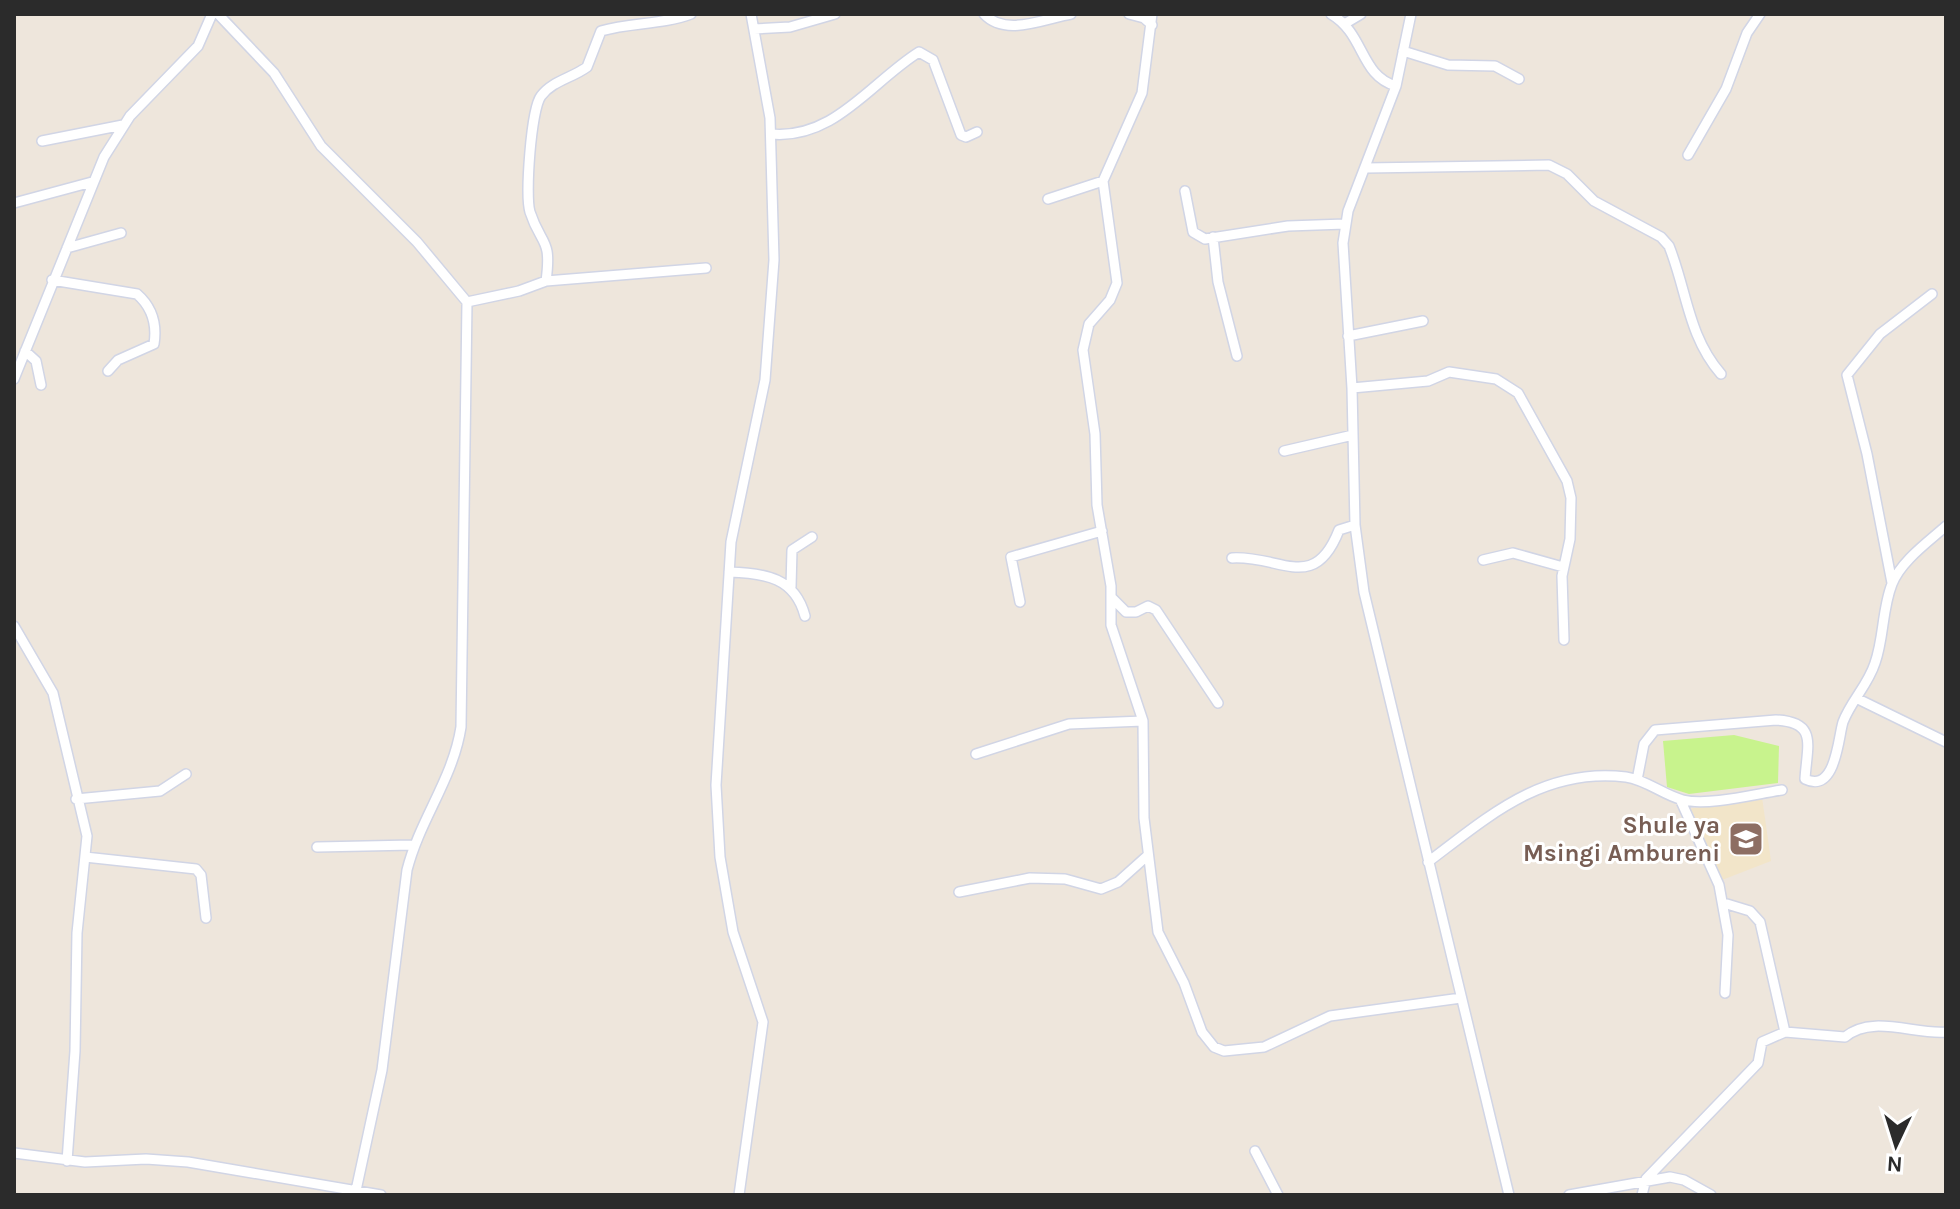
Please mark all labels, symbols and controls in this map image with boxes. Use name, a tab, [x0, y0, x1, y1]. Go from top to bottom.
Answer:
place label: Shule ya Msingi Ambureni	[1523, 811, 1720, 867]
school or university icon: Shule ya Msingi Ambureni	[1727, 820, 1765, 858]
north arrow	[1856, 1105, 1936, 1185]
text: N	[1886, 1150, 1903, 1177]

